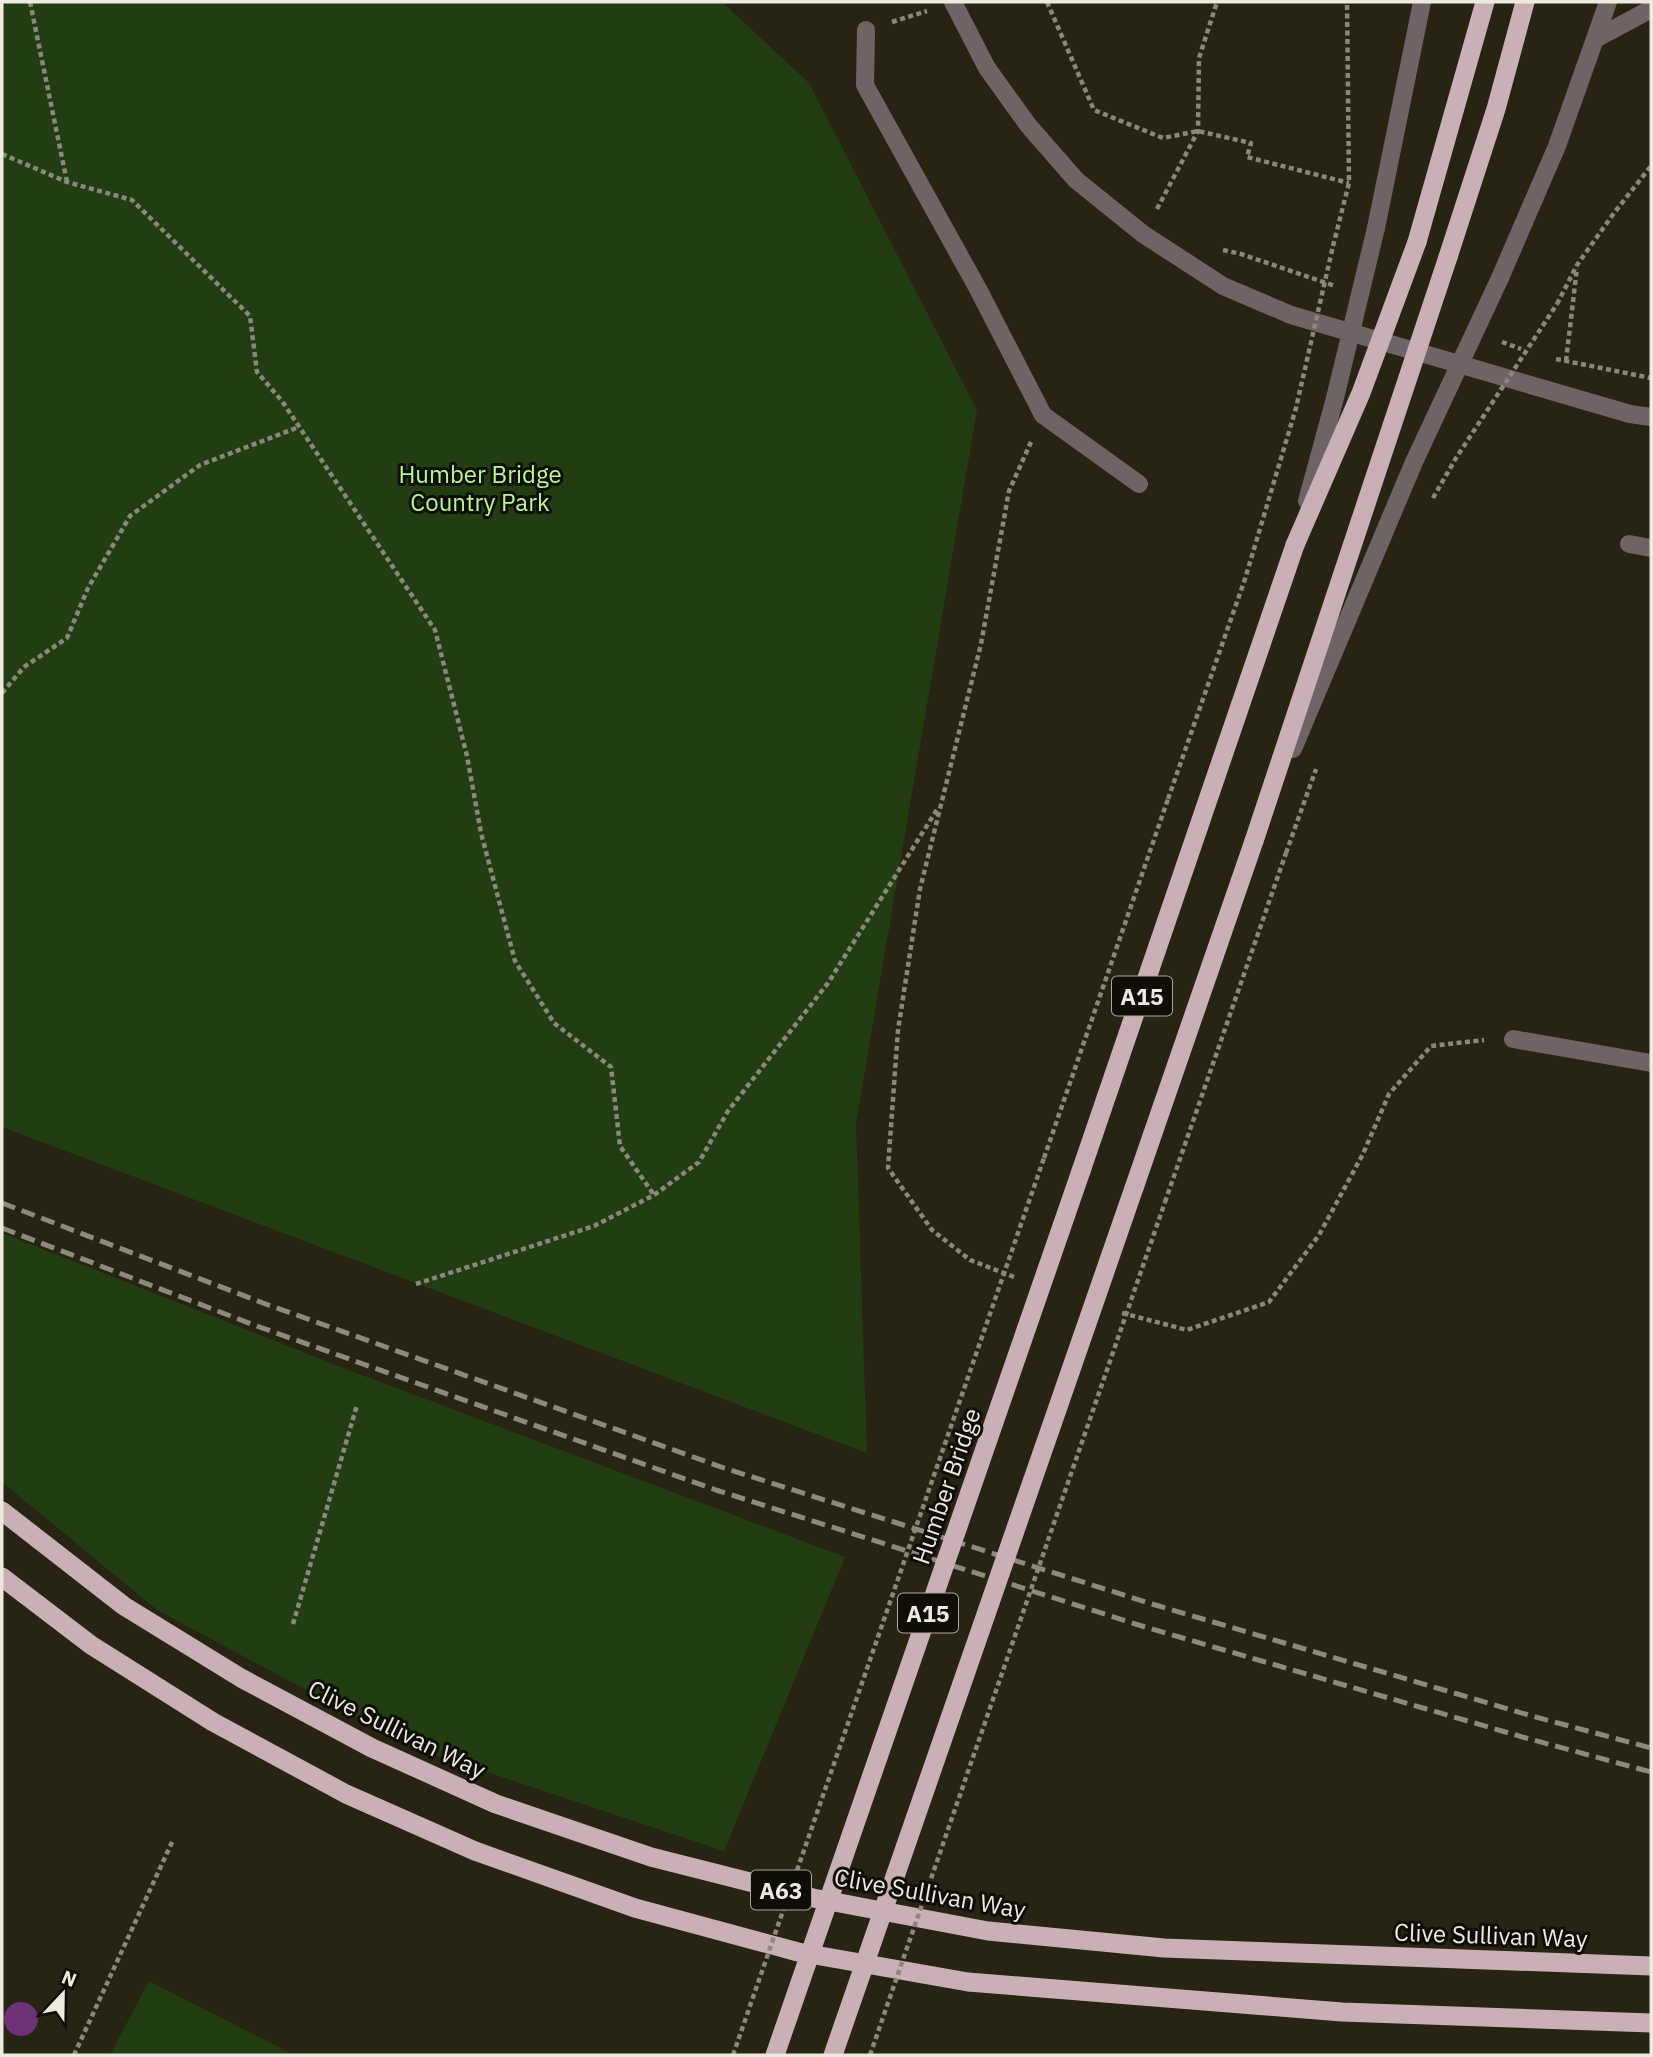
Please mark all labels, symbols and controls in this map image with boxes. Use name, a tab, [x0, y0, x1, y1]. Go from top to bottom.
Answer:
park label: Humber Bridge Country Park	[398, 458, 562, 518]
road number: A15	[1112, 976, 1172, 1015]
street label: Humber Bridge	[904, 1404, 988, 1568]
road number: A15	[898, 1594, 958, 1632]
street label: Clive Sullivan Way	[303, 1672, 491, 1786]
street label: Clive Sullivan Way	[832, 1860, 1028, 1926]
road number: A63	[751, 1870, 811, 1910]
street label: Clive Sullivan Way	[1394, 1916, 1588, 1954]
north arrow	[28, 1959, 98, 2029]
text: N	[58, 1965, 80, 1992]

